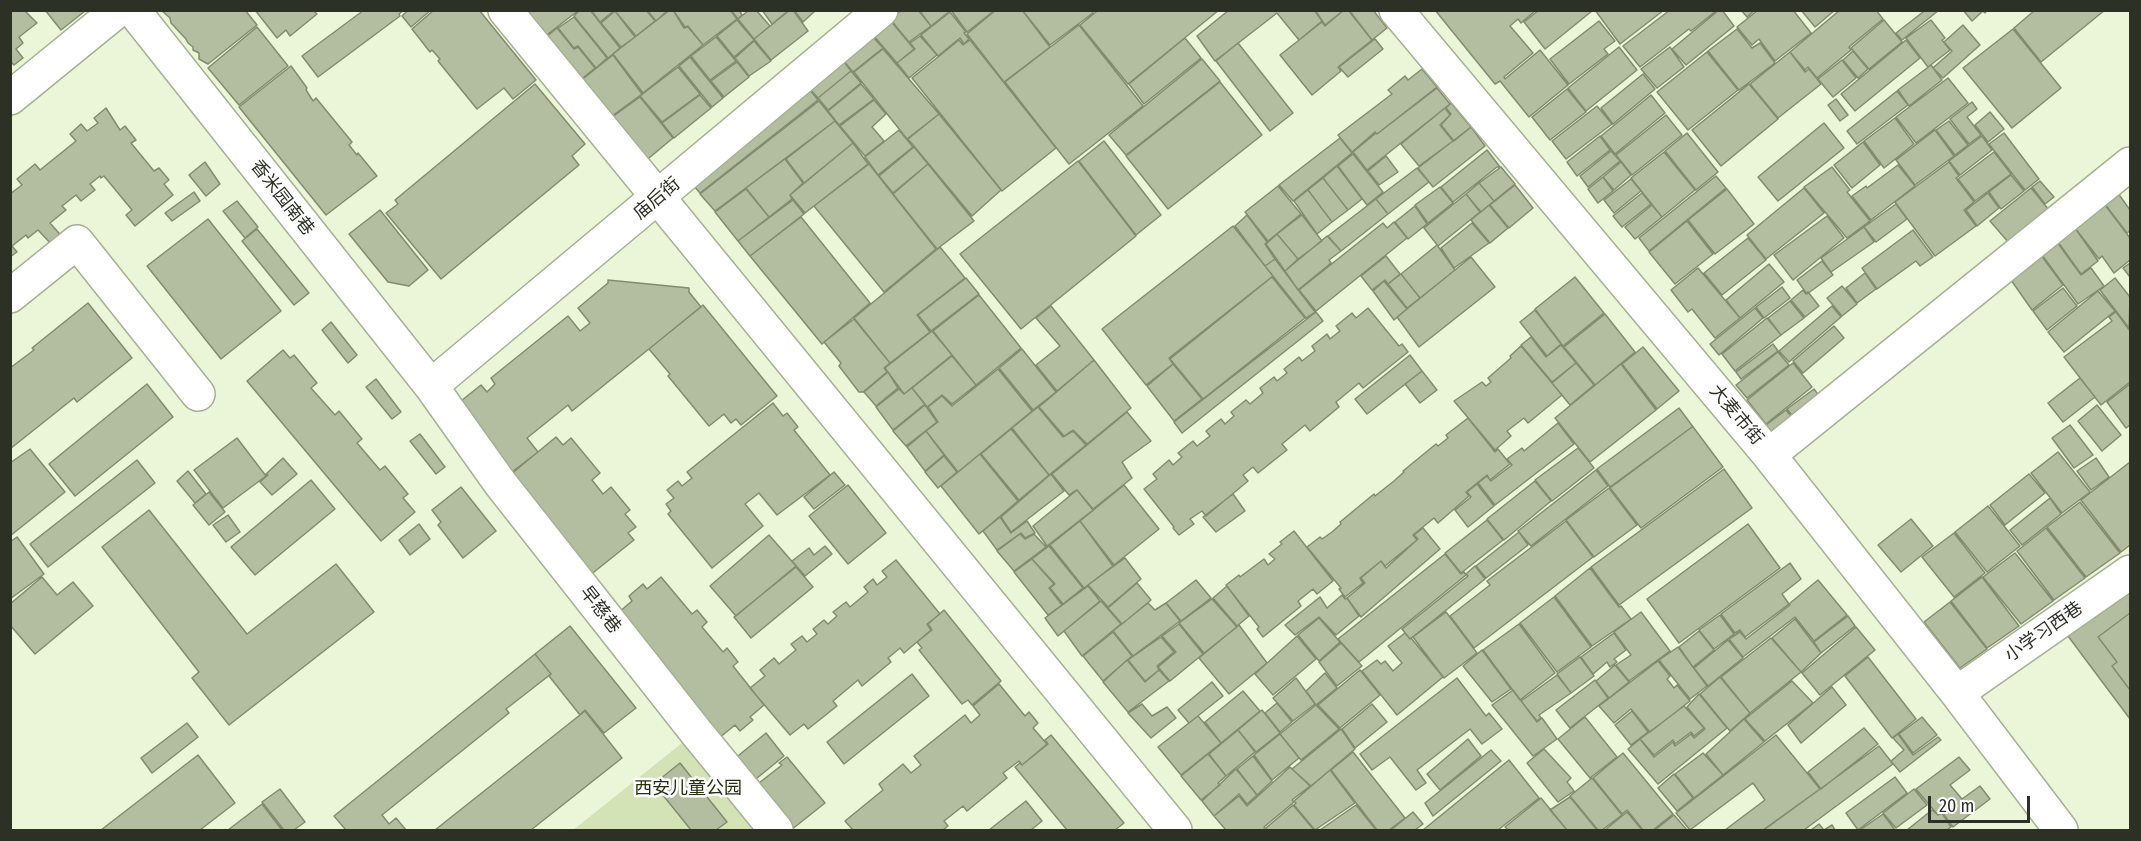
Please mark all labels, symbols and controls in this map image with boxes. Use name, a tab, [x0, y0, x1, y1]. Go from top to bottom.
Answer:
street label: 香米园南巷	[246, 156, 318, 240]
street label: 庙后街	[629, 173, 685, 225]
street label: 大麦市街	[1705, 380, 1767, 450]
street label: 早慈巷	[575, 582, 625, 638]
street label: 小学习西巷	[2001, 597, 2087, 667]
park label: 西安儿童公园	[634, 778, 742, 800]
scale bar	[1931, 784, 2033, 822]
text: 20 m	[1939, 795, 1974, 817]

